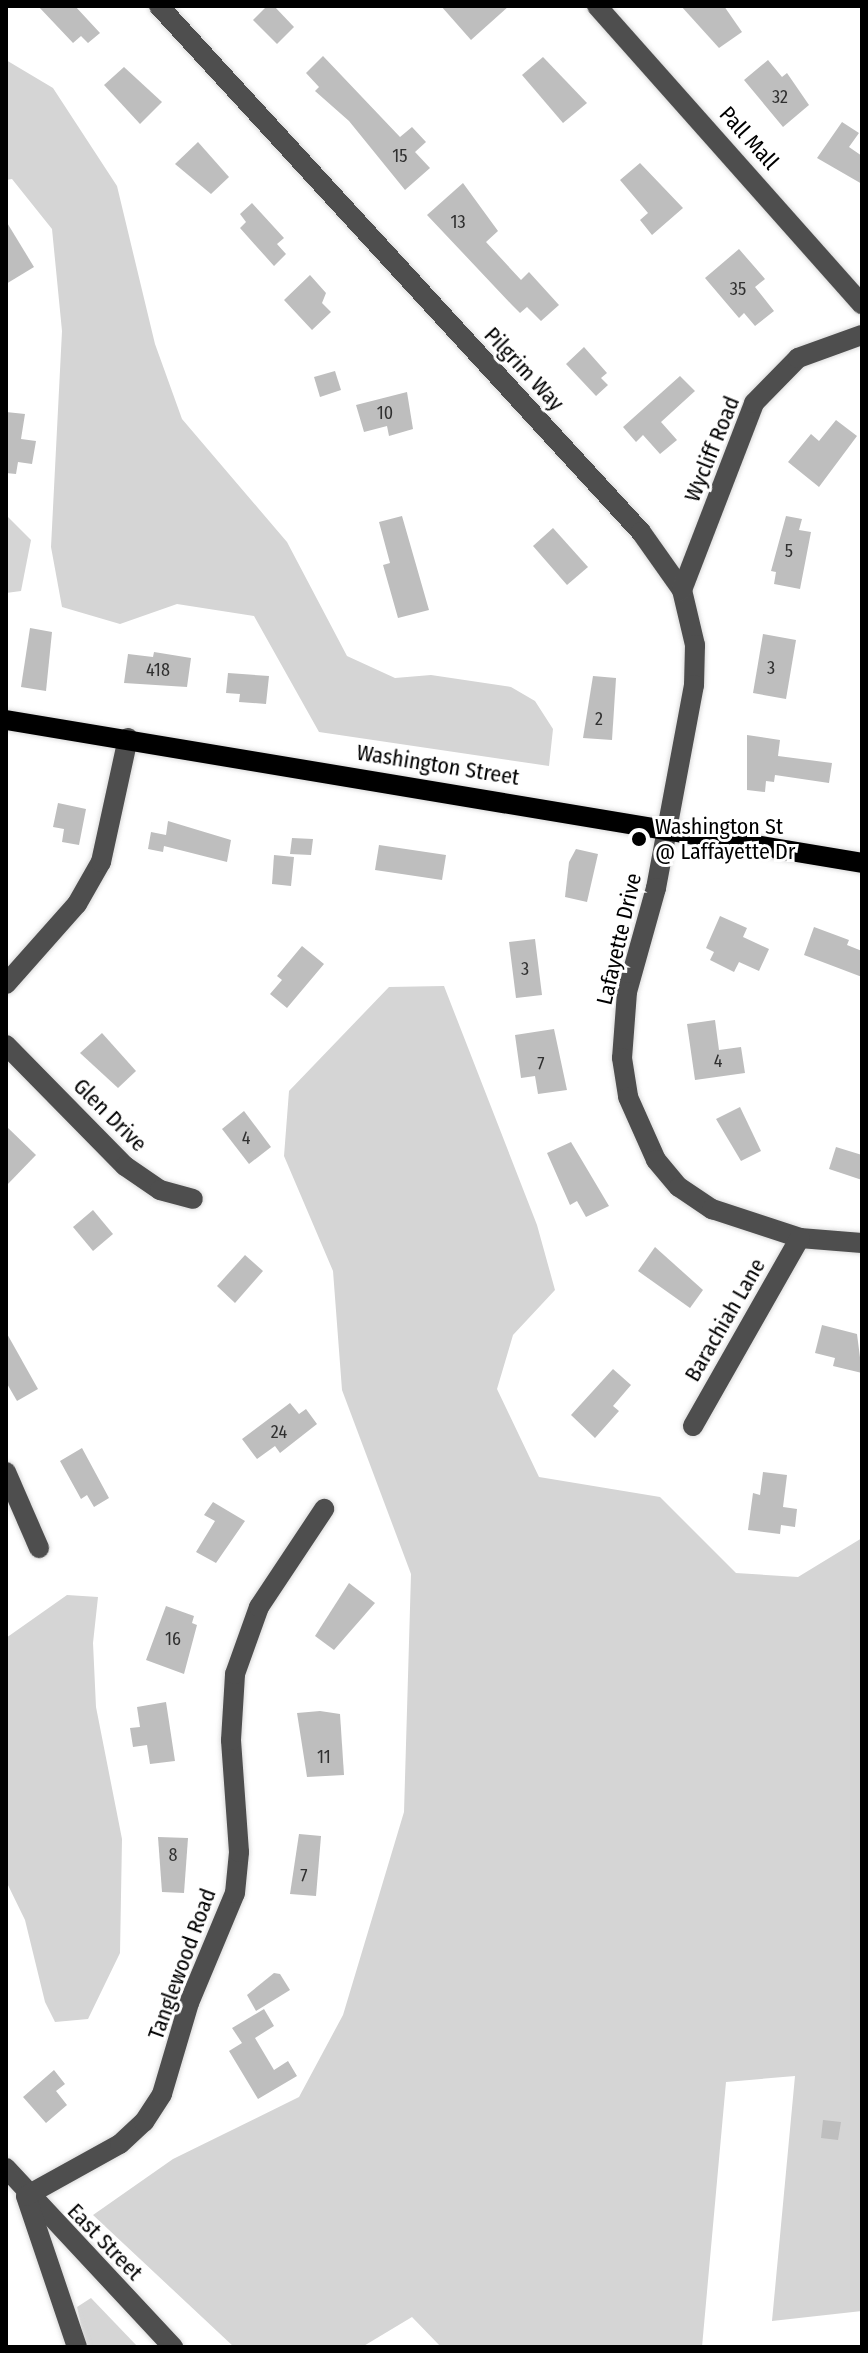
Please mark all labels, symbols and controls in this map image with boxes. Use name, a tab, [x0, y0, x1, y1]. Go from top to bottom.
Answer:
house number: 32	[772, 86, 788, 108]
street label: Pall Mall	[714, 101, 784, 175]
house number: 15	[392, 145, 408, 167]
house number: 13	[450, 211, 466, 233]
house number: 35	[730, 278, 746, 300]
street label: Pilgrim Way	[479, 322, 569, 416]
street label: Wycliff Road	[679, 392, 745, 506]
house number: 10	[377, 402, 393, 424]
house number: 5	[785, 540, 793, 562]
house number: 3	[767, 657, 775, 679]
house number: 418	[146, 659, 170, 681]
house number: 2	[595, 708, 603, 730]
street label: Washington Street	[355, 739, 521, 791]
place label: Washington St @ Laffayette Dr	[655, 813, 795, 864]
marker: Washington St @ Laffayette Dr	[630, 830, 648, 848]
street label: Lafayette Drive	[591, 871, 647, 1007]
house number: 3	[521, 958, 529, 980]
house number: 4	[714, 1050, 722, 1072]
house number: 7	[537, 1053, 545, 1075]
street label: Glen Drive	[68, 1073, 152, 1157]
house number: 4	[242, 1127, 250, 1149]
street label: Barachiah Lane	[679, 1254, 771, 1386]
house number: 24	[271, 1421, 287, 1443]
house number: 16	[165, 1628, 181, 1650]
house number: 11	[317, 1746, 331, 1768]
house number: 8	[169, 1844, 177, 1866]
house number: 7	[300, 1865, 308, 1887]
street label: Tanglewood Road	[142, 1885, 222, 2043]
street label: East Street	[62, 2198, 148, 2286]

